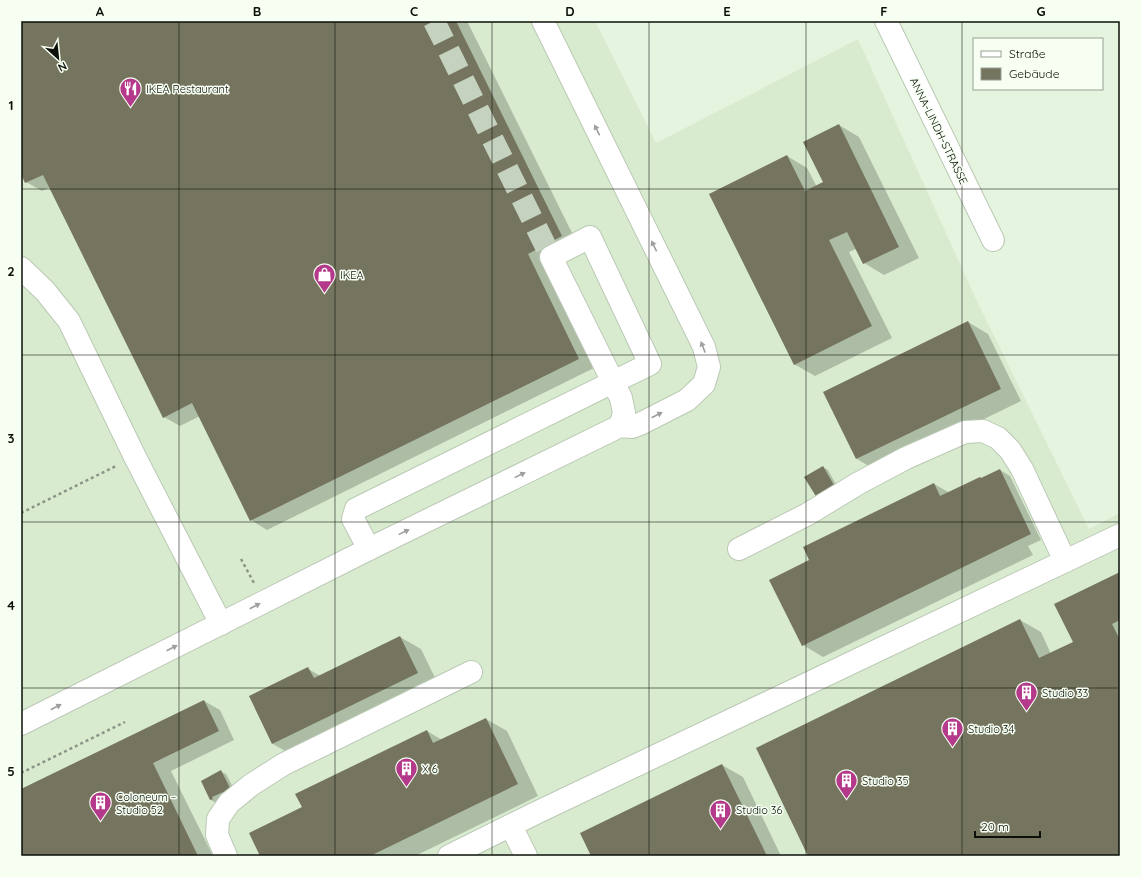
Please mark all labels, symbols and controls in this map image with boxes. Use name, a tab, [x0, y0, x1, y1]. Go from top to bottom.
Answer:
text: A	[96, 3, 105, 19]
text: B	[253, 3, 261, 19]
text: C	[410, 3, 418, 19]
text: D	[565, 3, 575, 19]
text: E	[723, 3, 731, 19]
text: F	[880, 3, 888, 19]
text: G	[1036, 3, 1046, 19]
north arrow	[38, 38, 78, 78]
legend	[973, 38, 1103, 90]
text: Straße	[1009, 46, 1046, 61]
text: N	[56, 59, 69, 75]
text: Gebäude	[1009, 66, 1060, 81]
street label: ANNA-LINDH-STRASSE	[907, 75, 971, 187]
restaurant icon: IKEA Restaurant	[118, 76, 144, 109]
place label: IKEA Restaurant	[146, 82, 229, 96]
text: 1	[8, 97, 14, 113]
one-way arrow	[594, 124, 600, 135]
one-way arrow	[651, 241, 657, 252]
shop icon: IKEA	[312, 262, 338, 295]
text: 2	[7, 263, 15, 279]
place label: IKEA	[340, 268, 364, 282]
one-way arrow	[700, 340, 706, 352]
one-way arrow	[651, 412, 662, 419]
text: 3	[8, 430, 15, 446]
one-way arrow	[515, 472, 526, 478]
one-way arrow	[398, 529, 409, 535]
text: 4	[7, 597, 15, 613]
one-way arrow	[250, 603, 261, 610]
one-way arrow	[166, 645, 178, 651]
building icon: Studio 33	[1014, 680, 1040, 713]
place label: Studio 33	[1042, 686, 1089, 700]
one-way arrow	[50, 704, 62, 710]
building icon: Studio 34	[940, 716, 966, 749]
place label: Studio 34	[968, 722, 1015, 736]
building icon: X 6	[394, 756, 420, 789]
place label: X 6	[422, 762, 438, 776]
text: 5	[7, 763, 15, 779]
building icon: Studio 35	[834, 768, 860, 801]
place label: Studio 35	[862, 774, 909, 788]
building icon: Coloneum – Studio 52	[88, 790, 114, 823]
place label: Coloneum – Studio 52	[116, 790, 176, 817]
building icon: Studio 36	[708, 797, 734, 830]
place label: Studio 36	[736, 803, 783, 817]
scale bar	[975, 813, 1040, 839]
text: 20 m	[981, 819, 1009, 834]

